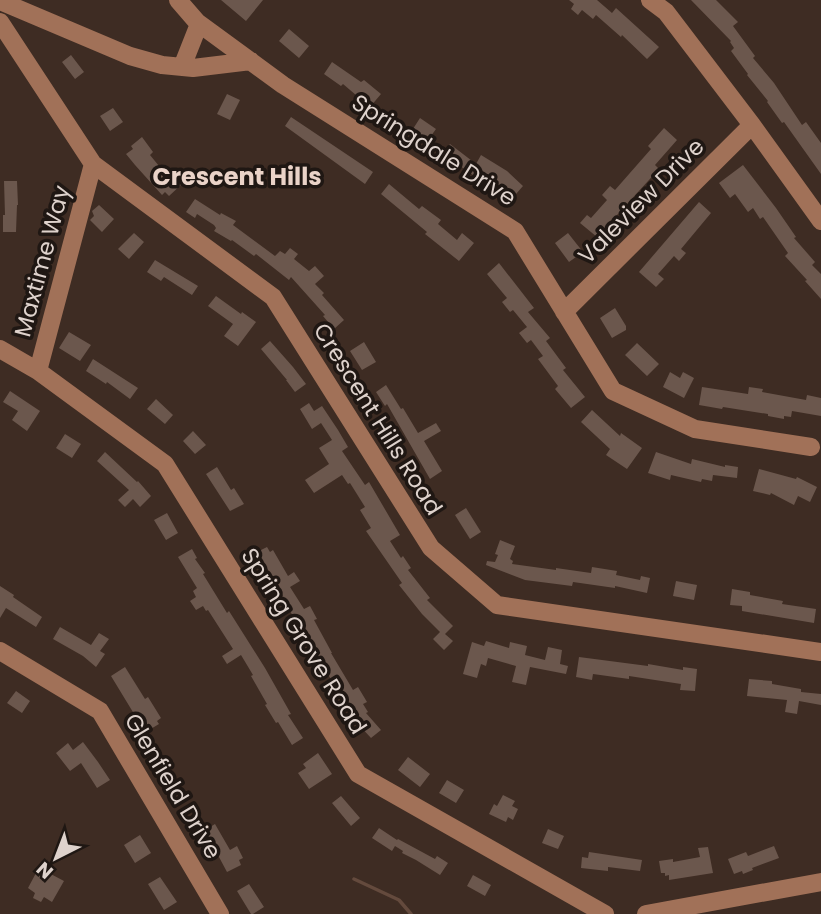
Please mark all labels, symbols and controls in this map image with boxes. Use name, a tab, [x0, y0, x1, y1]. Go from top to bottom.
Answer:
street label: Springdale Drive	[346, 87, 522, 213]
street label: Valeview Drive	[571, 131, 711, 271]
district label: Crescent Hills	[152, 160, 322, 193]
street label: Maxtime Way	[6, 182, 78, 340]
street label: Crescent Hills Road	[306, 317, 450, 521]
street label: Spring Grove Road	[234, 542, 374, 740]
street label: Glenfield Drive	[117, 707, 229, 865]
north arrow	[21, 823, 91, 893]
text: N	[31, 855, 59, 885]

